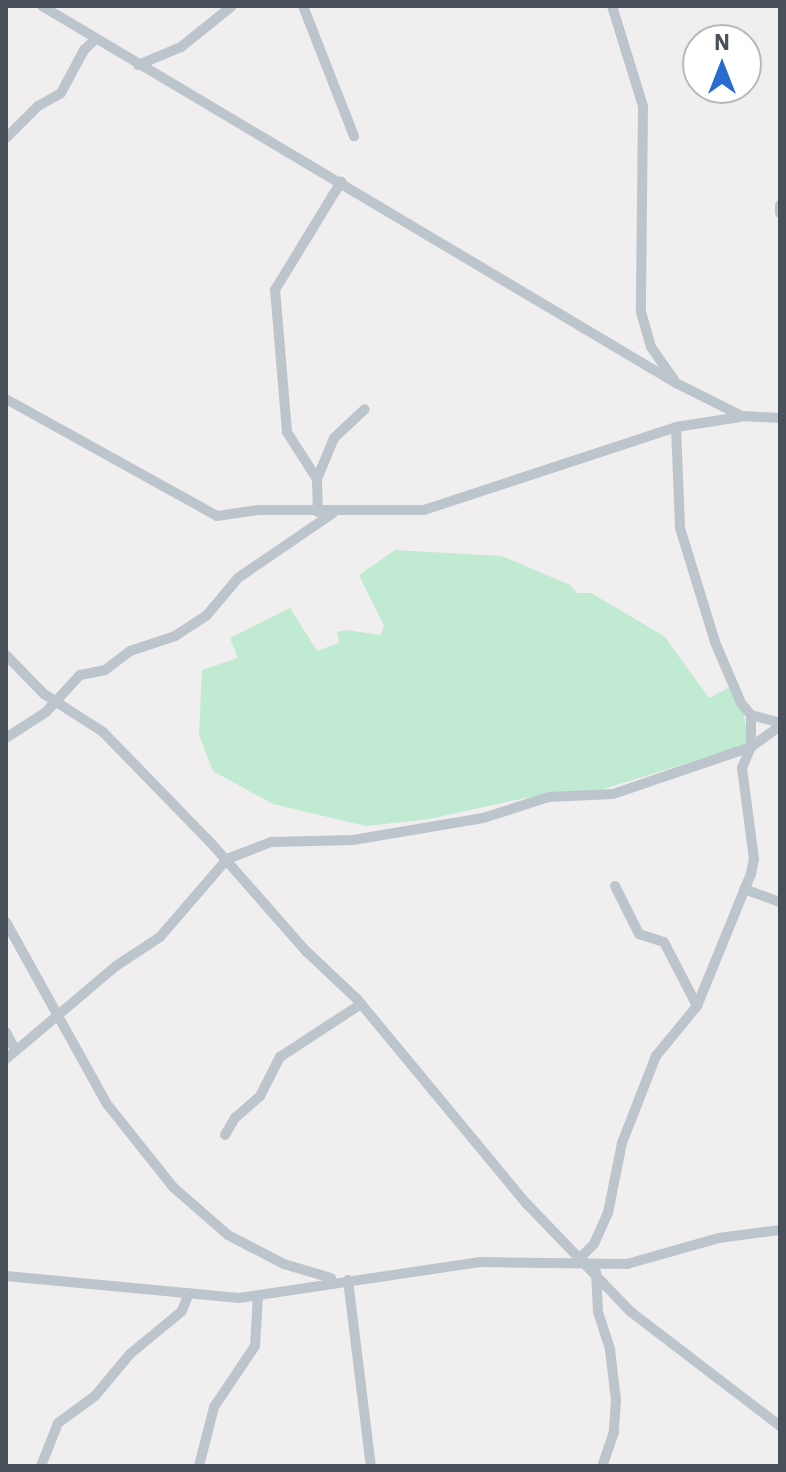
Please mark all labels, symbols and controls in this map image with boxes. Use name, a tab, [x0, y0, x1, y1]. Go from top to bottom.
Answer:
north arrow	[682, 24, 762, 104]
text: N	[714, 27, 730, 56]

